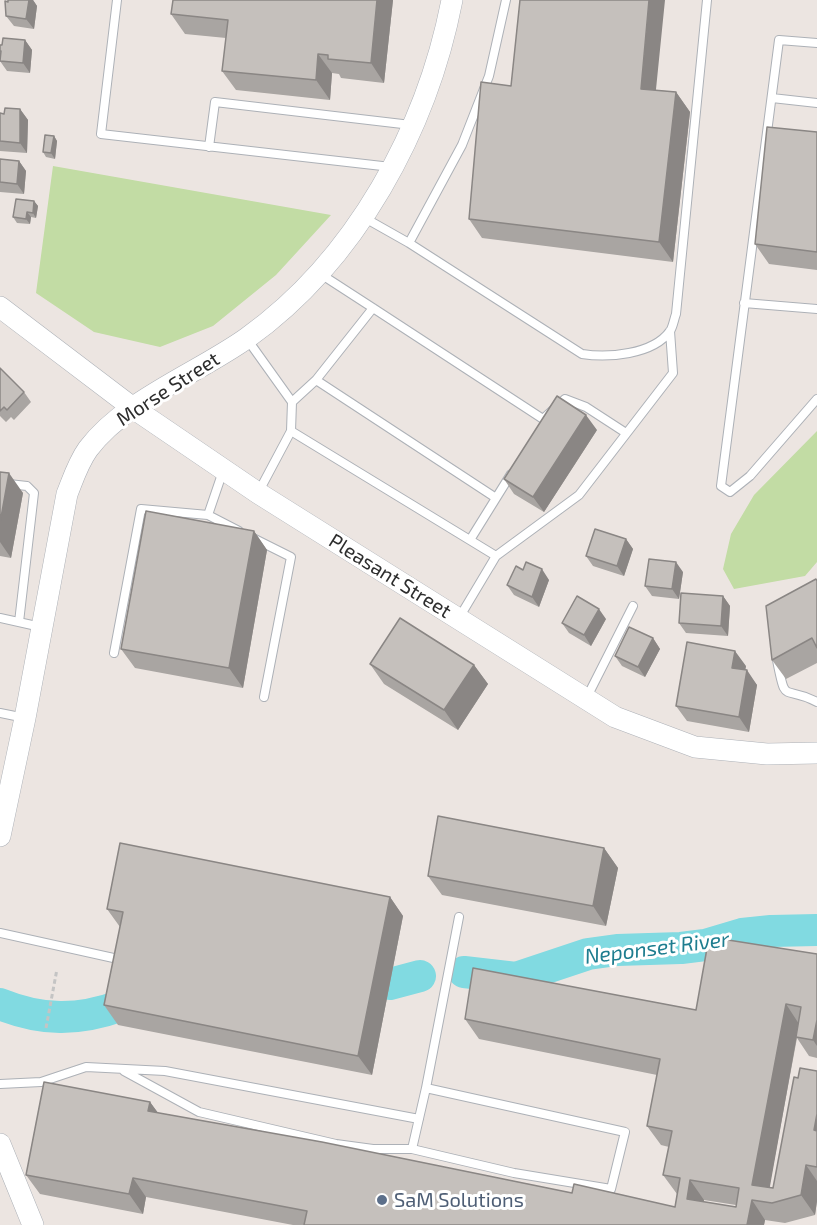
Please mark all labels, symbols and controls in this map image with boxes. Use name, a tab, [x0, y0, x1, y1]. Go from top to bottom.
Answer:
street label: Morse Street	[112, 347, 224, 431]
street label: Pleasant Street	[324, 529, 456, 623]
water label: Neponset River	[583, 927, 731, 969]
place label: SaM Solutions	[394, 1188, 524, 1212]
marker: SaM Solutions	[375, 1193, 389, 1207]

